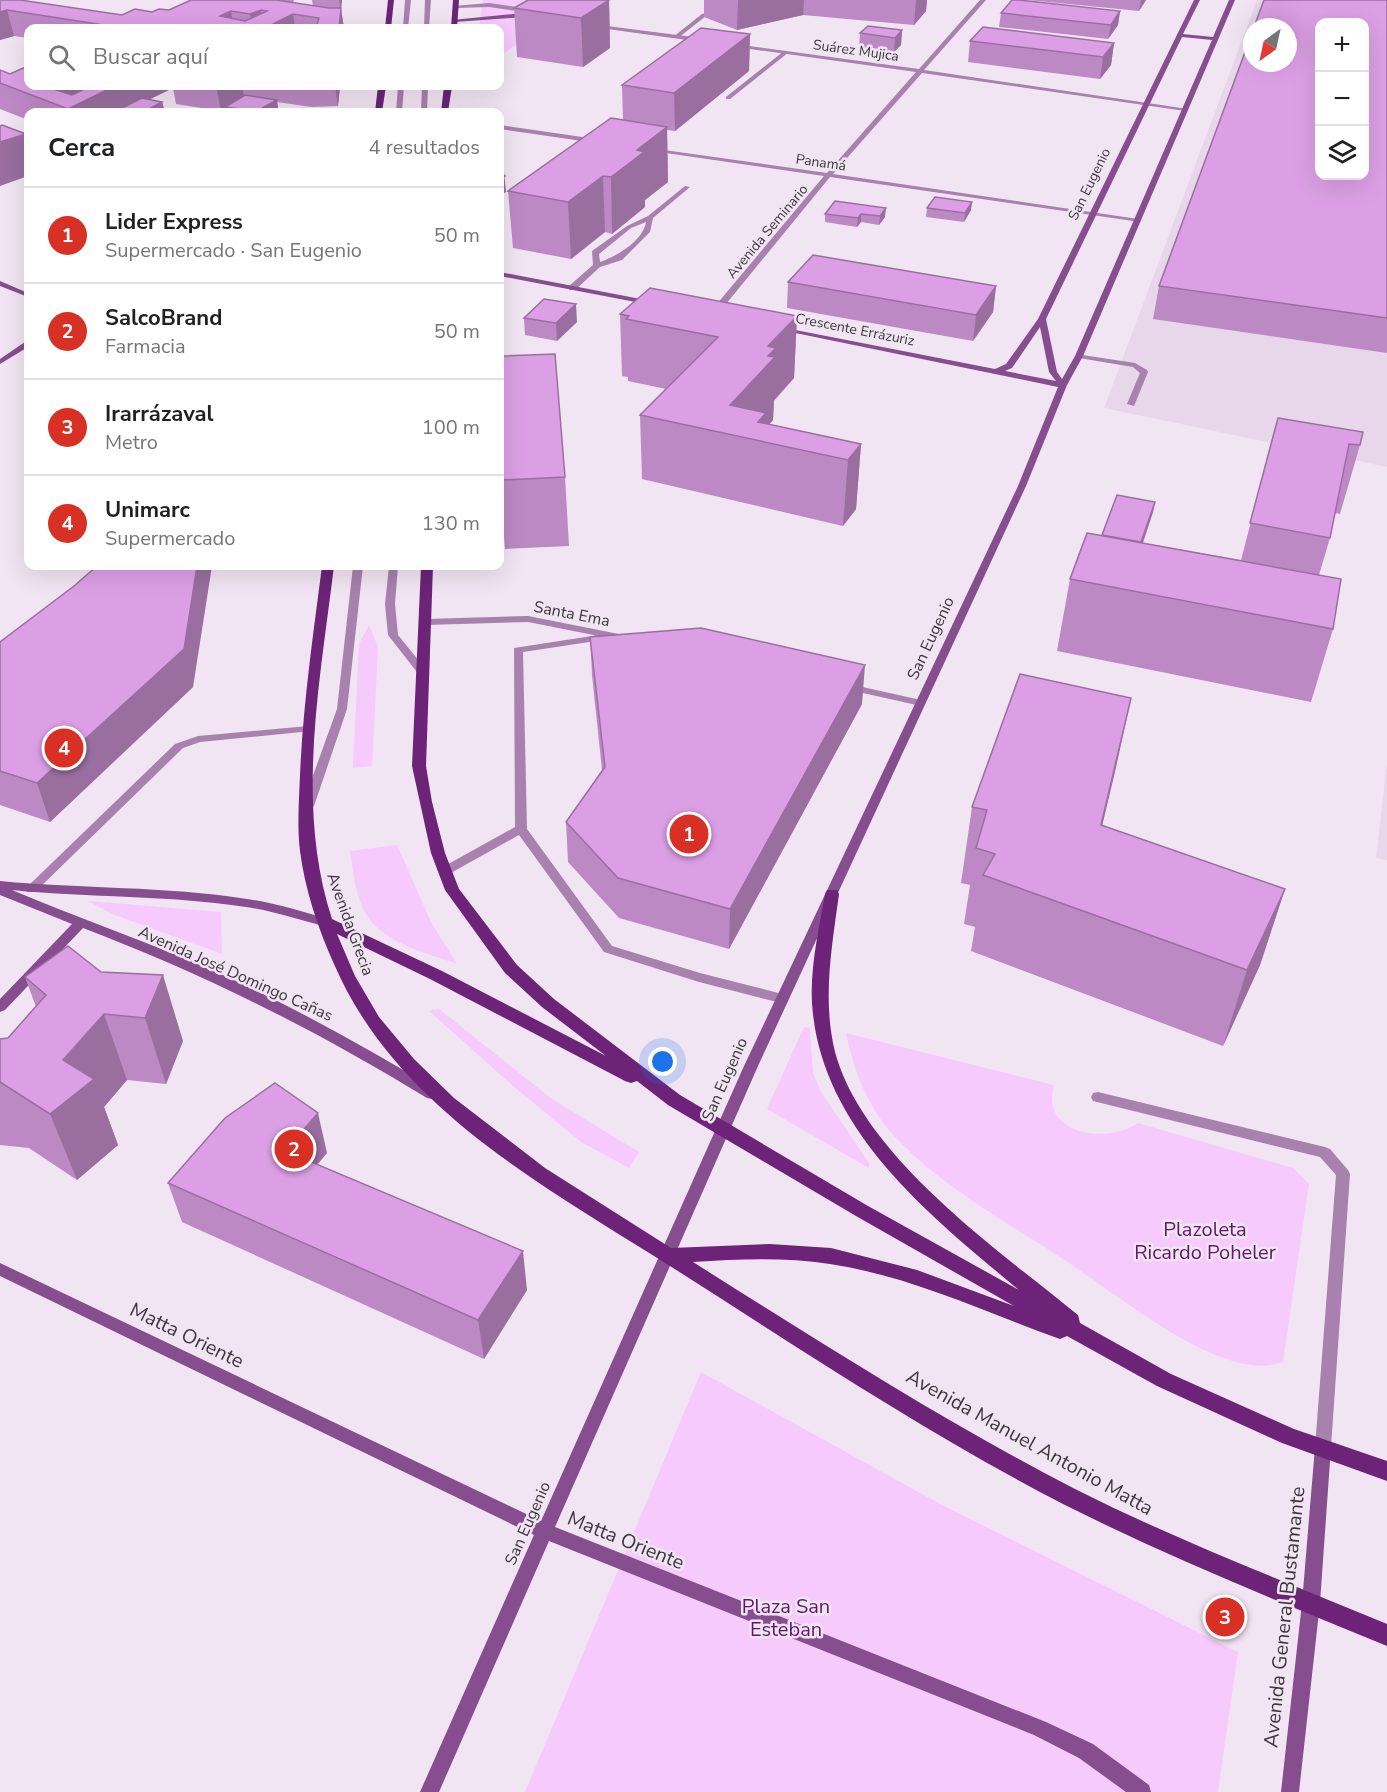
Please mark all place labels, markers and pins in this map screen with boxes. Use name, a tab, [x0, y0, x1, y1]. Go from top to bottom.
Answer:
pin: 4	[44, 726, 84, 771]
pin: 1	[670, 812, 708, 856]
pin: 2	[274, 1126, 314, 1172]
pin: 3	[1206, 1594, 1244, 1640]

